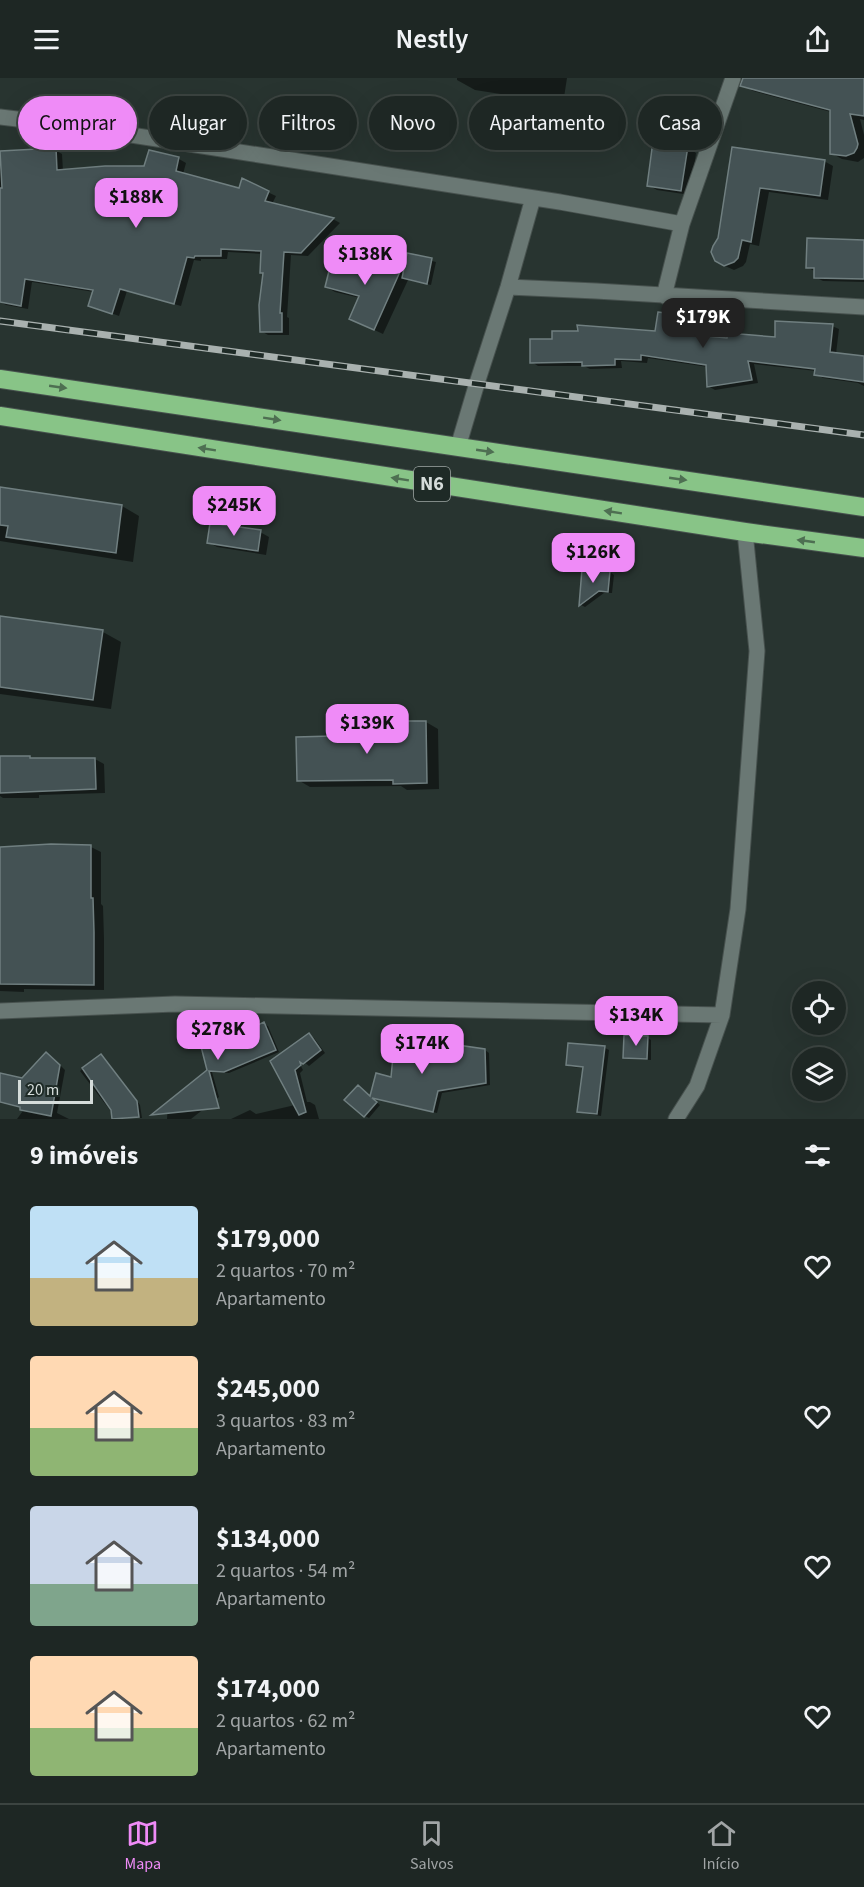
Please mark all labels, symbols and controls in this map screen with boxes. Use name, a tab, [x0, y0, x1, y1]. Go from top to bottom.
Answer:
text: Nestly	[396, 20, 468, 59]
icon: menu	[30, 23, 63, 56]
icon: share	[801, 23, 834, 56]
chip: Comprar	[18, 96, 137, 150]
chip: Alugar	[149, 96, 247, 150]
chip: Filtros	[259, 96, 357, 150]
chip: Novo	[369, 96, 457, 150]
chip: Apartamento	[469, 96, 626, 150]
chip: Casa	[638, 96, 722, 150]
pin: $188K	[94, 178, 178, 229]
text: $188K	[109, 183, 163, 211]
pin: $138K	[323, 235, 407, 286]
text: $138K	[338, 240, 392, 268]
pin: $179K	[661, 298, 745, 349]
text: $179K	[676, 303, 730, 331]
one-way arrow	[49, 383, 68, 392]
one-way arrow	[262, 414, 281, 423]
one-way arrow	[197, 444, 216, 453]
one-way arrow	[476, 446, 495, 455]
road number: N6	[414, 467, 450, 501]
one-way arrow	[390, 474, 409, 483]
one-way arrow	[669, 475, 688, 484]
pin: $245K	[192, 486, 276, 537]
text: $245K	[207, 491, 261, 519]
one-way arrow	[604, 507, 623, 516]
pin: $126K	[551, 533, 635, 584]
one-way arrow	[796, 536, 815, 545]
text: $126K	[566, 538, 620, 566]
pin: $139K	[325, 704, 409, 755]
text: $139K	[340, 709, 394, 737]
map controls	[792, 981, 846, 1101]
button: locate	[792, 981, 846, 1035]
pin: $134K	[594, 996, 678, 1047]
text: $134K	[609, 1001, 663, 1029]
pin: $278K	[176, 1010, 260, 1061]
text: $278K	[191, 1015, 245, 1043]
pin: $174K	[380, 1024, 464, 1075]
text: $174K	[395, 1029, 449, 1057]
button: layers	[792, 1047, 846, 1101]
scale bar	[18, 1077, 93, 1104]
text: 20 m	[27, 1079, 59, 1101]
text: 9 imóveis	[30, 1137, 138, 1174]
icon: filters	[801, 1139, 834, 1172]
text: $179,000	[216, 1220, 320, 1257]
icon: home	[78, 1230, 150, 1302]
icon: heart	[801, 1250, 834, 1283]
text: 2 quartos · 70 m²	[216, 1257, 355, 1285]
text: Apartamento	[216, 1285, 326, 1313]
text: $245,000	[216, 1370, 320, 1407]
icon: home	[78, 1380, 150, 1452]
icon: heart	[801, 1400, 834, 1433]
text: 3 quartos · 83 m²	[216, 1407, 355, 1435]
text: Apartamento	[216, 1435, 326, 1463]
text: $134,000	[216, 1520, 320, 1557]
icon: home	[78, 1530, 150, 1602]
icon: heart	[801, 1550, 834, 1583]
text: 2 quartos · 54 m²	[216, 1557, 355, 1585]
text: Apartamento	[216, 1585, 326, 1613]
text: $174,000	[216, 1670, 320, 1707]
icon: home	[78, 1680, 150, 1752]
icon: heart	[801, 1700, 834, 1733]
text: 2 quartos · 62 m²	[216, 1707, 355, 1735]
text: Apartamento	[216, 1735, 326, 1763]
tab: Mapa	[125, 1817, 161, 1875]
tab: Salvos	[410, 1817, 454, 1875]
tab: Início	[703, 1817, 739, 1875]

